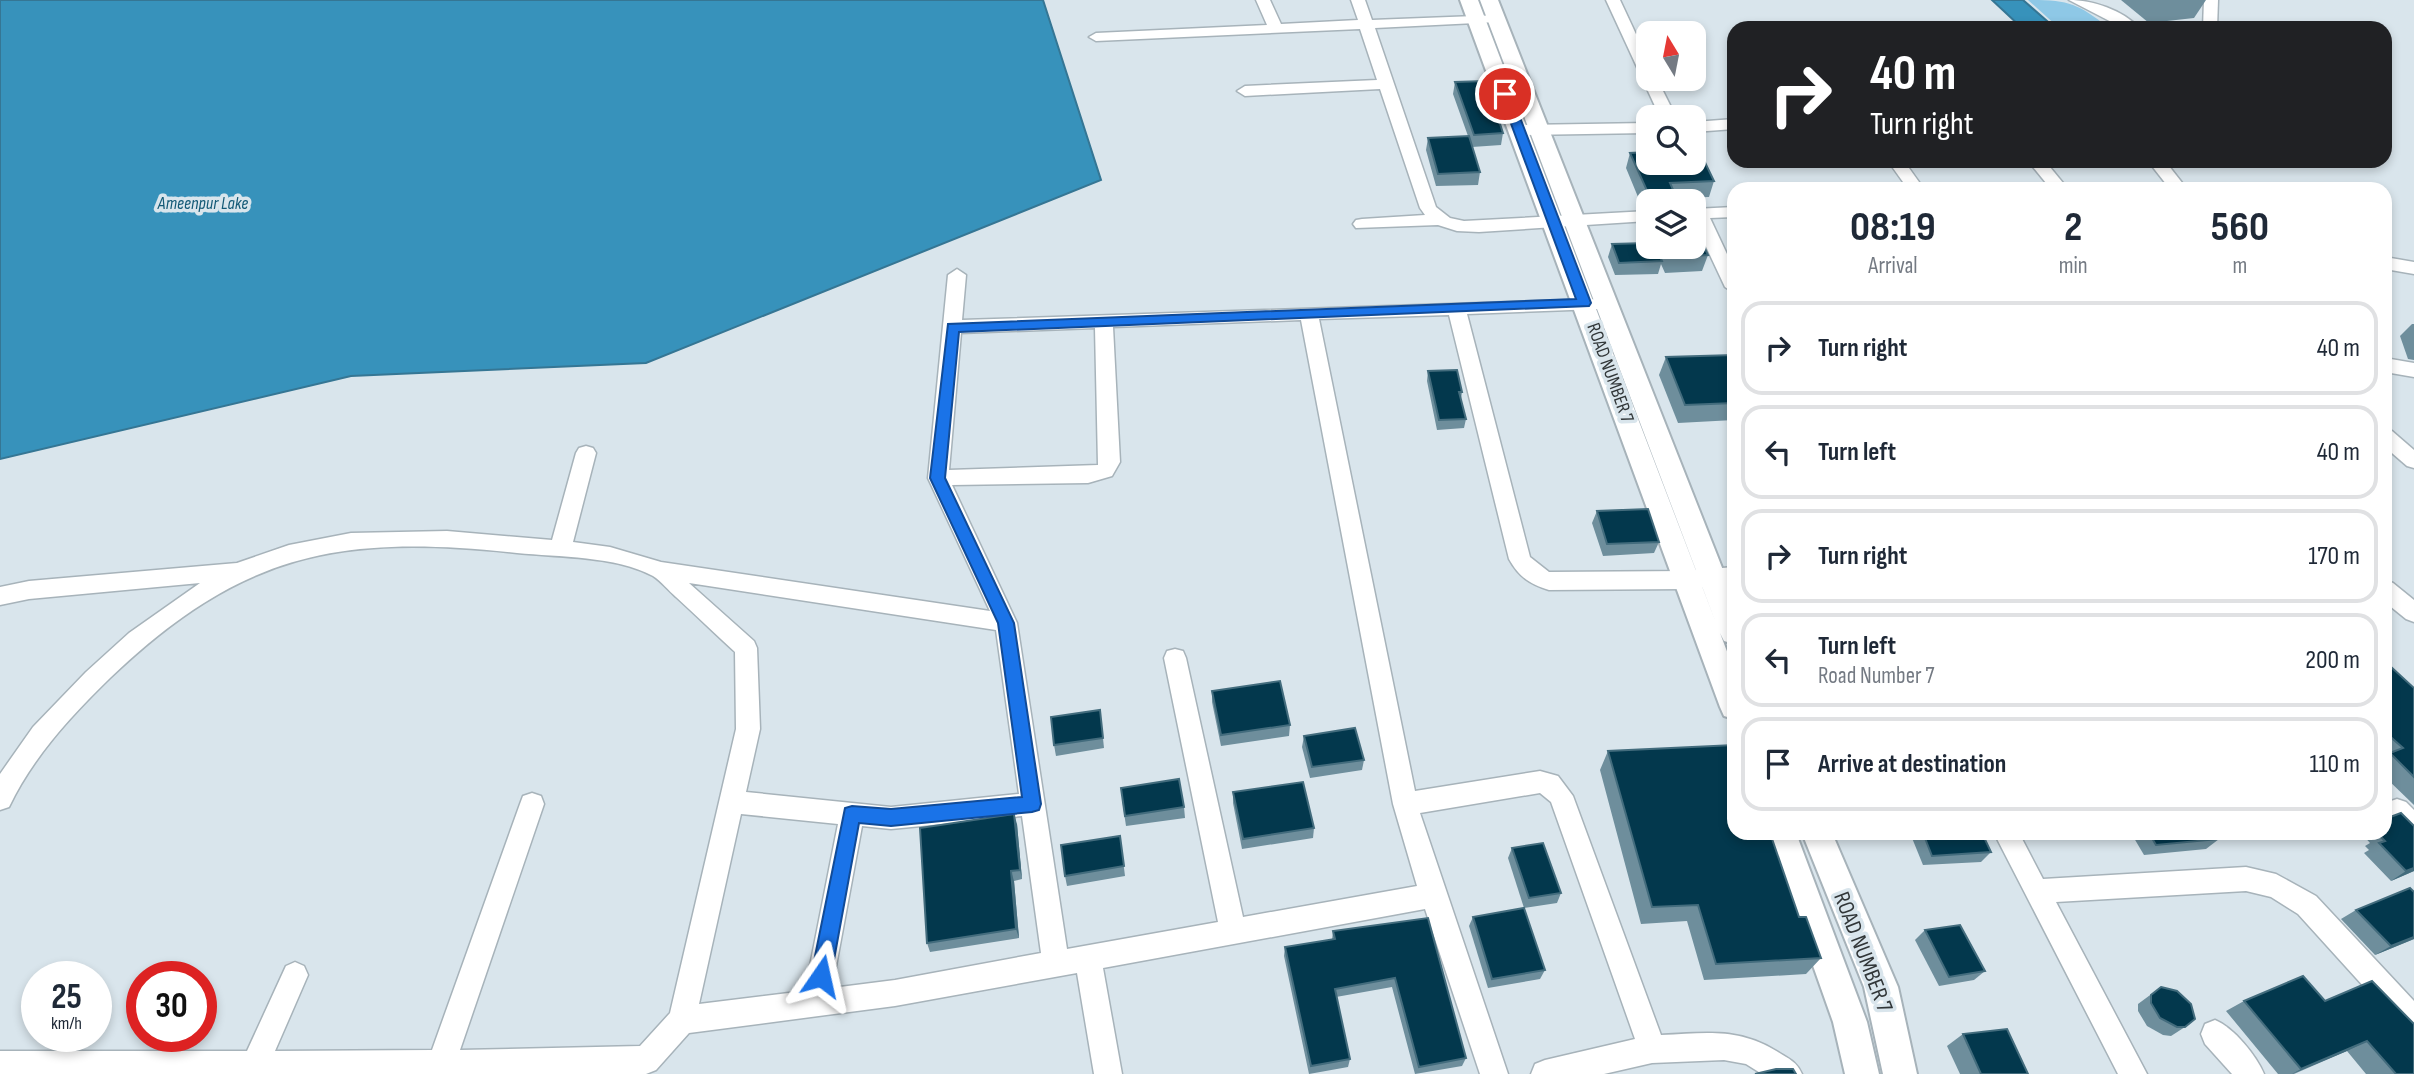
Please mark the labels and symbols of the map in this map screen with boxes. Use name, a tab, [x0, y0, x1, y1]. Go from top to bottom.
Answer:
north arrow	[1636, 21, 1706, 91]
pin	[1475, 64, 1535, 124]
water label: Ameenpur Lake	[157, 193, 248, 214]
street label: ROAD NUMBER 7	[1581, 320, 1639, 426]
street label: ROAD NUMBER 7	[1827, 888, 1899, 1016]
position arrow	[784, 939, 858, 1013]
speed limit sign: 30	[126, 961, 217, 1052]

